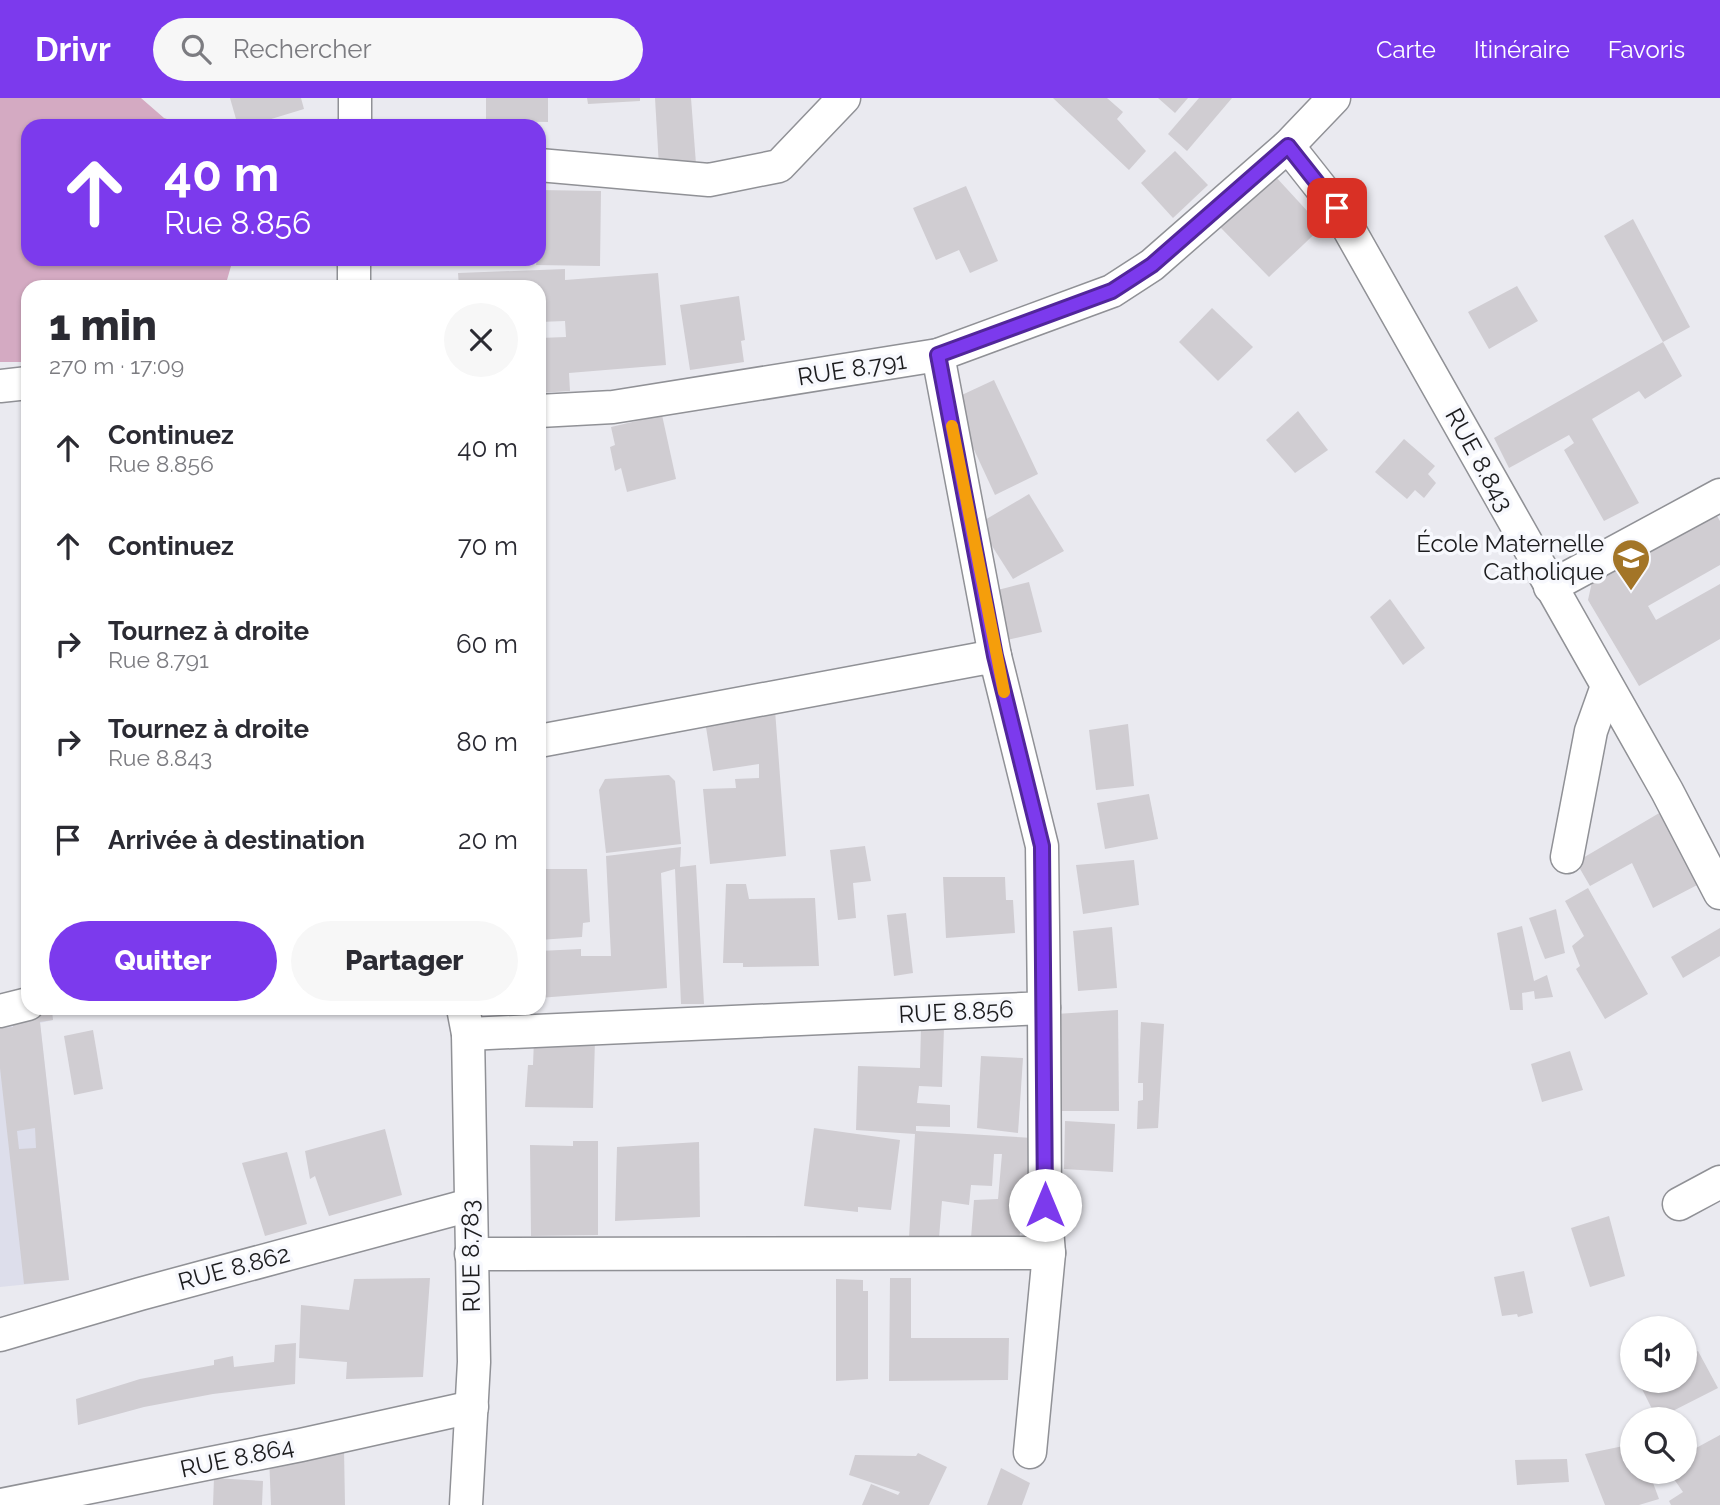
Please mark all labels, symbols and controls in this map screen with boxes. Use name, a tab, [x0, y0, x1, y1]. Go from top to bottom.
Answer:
search box	[153, 18, 643, 81]
text: Drivr	[35, 30, 111, 69]
icon: search	[177, 30, 215, 68]
text: Rechercher	[233, 34, 372, 64]
text: Carte	[1376, 35, 1436, 64]
text: Itinéraire	[1474, 35, 1570, 64]
text: Favoris	[1608, 35, 1685, 64]
text: 40 m	[164, 145, 279, 202]
icon: ahead	[49, 147, 140, 238]
pin	[1307, 178, 1367, 238]
icon: arrive	[1318, 189, 1356, 227]
text: Rue 8.856	[164, 204, 311, 241]
text: 1 min	[49, 301, 157, 350]
button: close	[444, 303, 518, 377]
street label: RUE 8.791	[795, 346, 908, 391]
text: 270 m · 17:09	[49, 352, 184, 379]
street label: RUE 8.843	[1439, 403, 1520, 516]
text: Continuez	[108, 420, 234, 450]
icon: ahead	[49, 429, 87, 467]
text: 40 m	[457, 433, 518, 463]
text: Rue 8.856	[108, 450, 214, 477]
icon: ahead	[49, 527, 87, 565]
place label: École Maternelle Catholique	[1416, 529, 1604, 586]
text: Continuez	[108, 531, 234, 561]
text: 70 m	[458, 531, 518, 561]
school or university icon: École Maternelle Catholique	[1610, 537, 1652, 592]
text: Tournez à droite	[108, 616, 309, 646]
icon: right	[49, 625, 87, 663]
text: 60 m	[456, 629, 518, 659]
text: Rue 8.791	[108, 646, 209, 673]
text: Tournez à droite	[108, 714, 309, 744]
icon: right	[49, 723, 87, 761]
text: 80 m	[456, 727, 518, 757]
text: Rue 8.843	[108, 744, 212, 771]
icon: arrive	[49, 821, 87, 859]
text: Arrivée à destination	[108, 825, 365, 855]
text: 20 m	[458, 825, 518, 855]
button: Quitter	[49, 921, 277, 1001]
button: Partager	[291, 921, 518, 1001]
street label: RUE 8.856	[898, 994, 1014, 1029]
position arrow	[1008, 1168, 1082, 1242]
street label: RUE 8.783	[455, 1199, 486, 1313]
street label: RUE 8.862	[175, 1239, 293, 1296]
map controls	[1620, 1316, 1697, 1484]
button: sound	[1620, 1316, 1697, 1393]
button: search	[1620, 1407, 1697, 1484]
street label: RUE 8.864	[178, 1431, 296, 1484]

